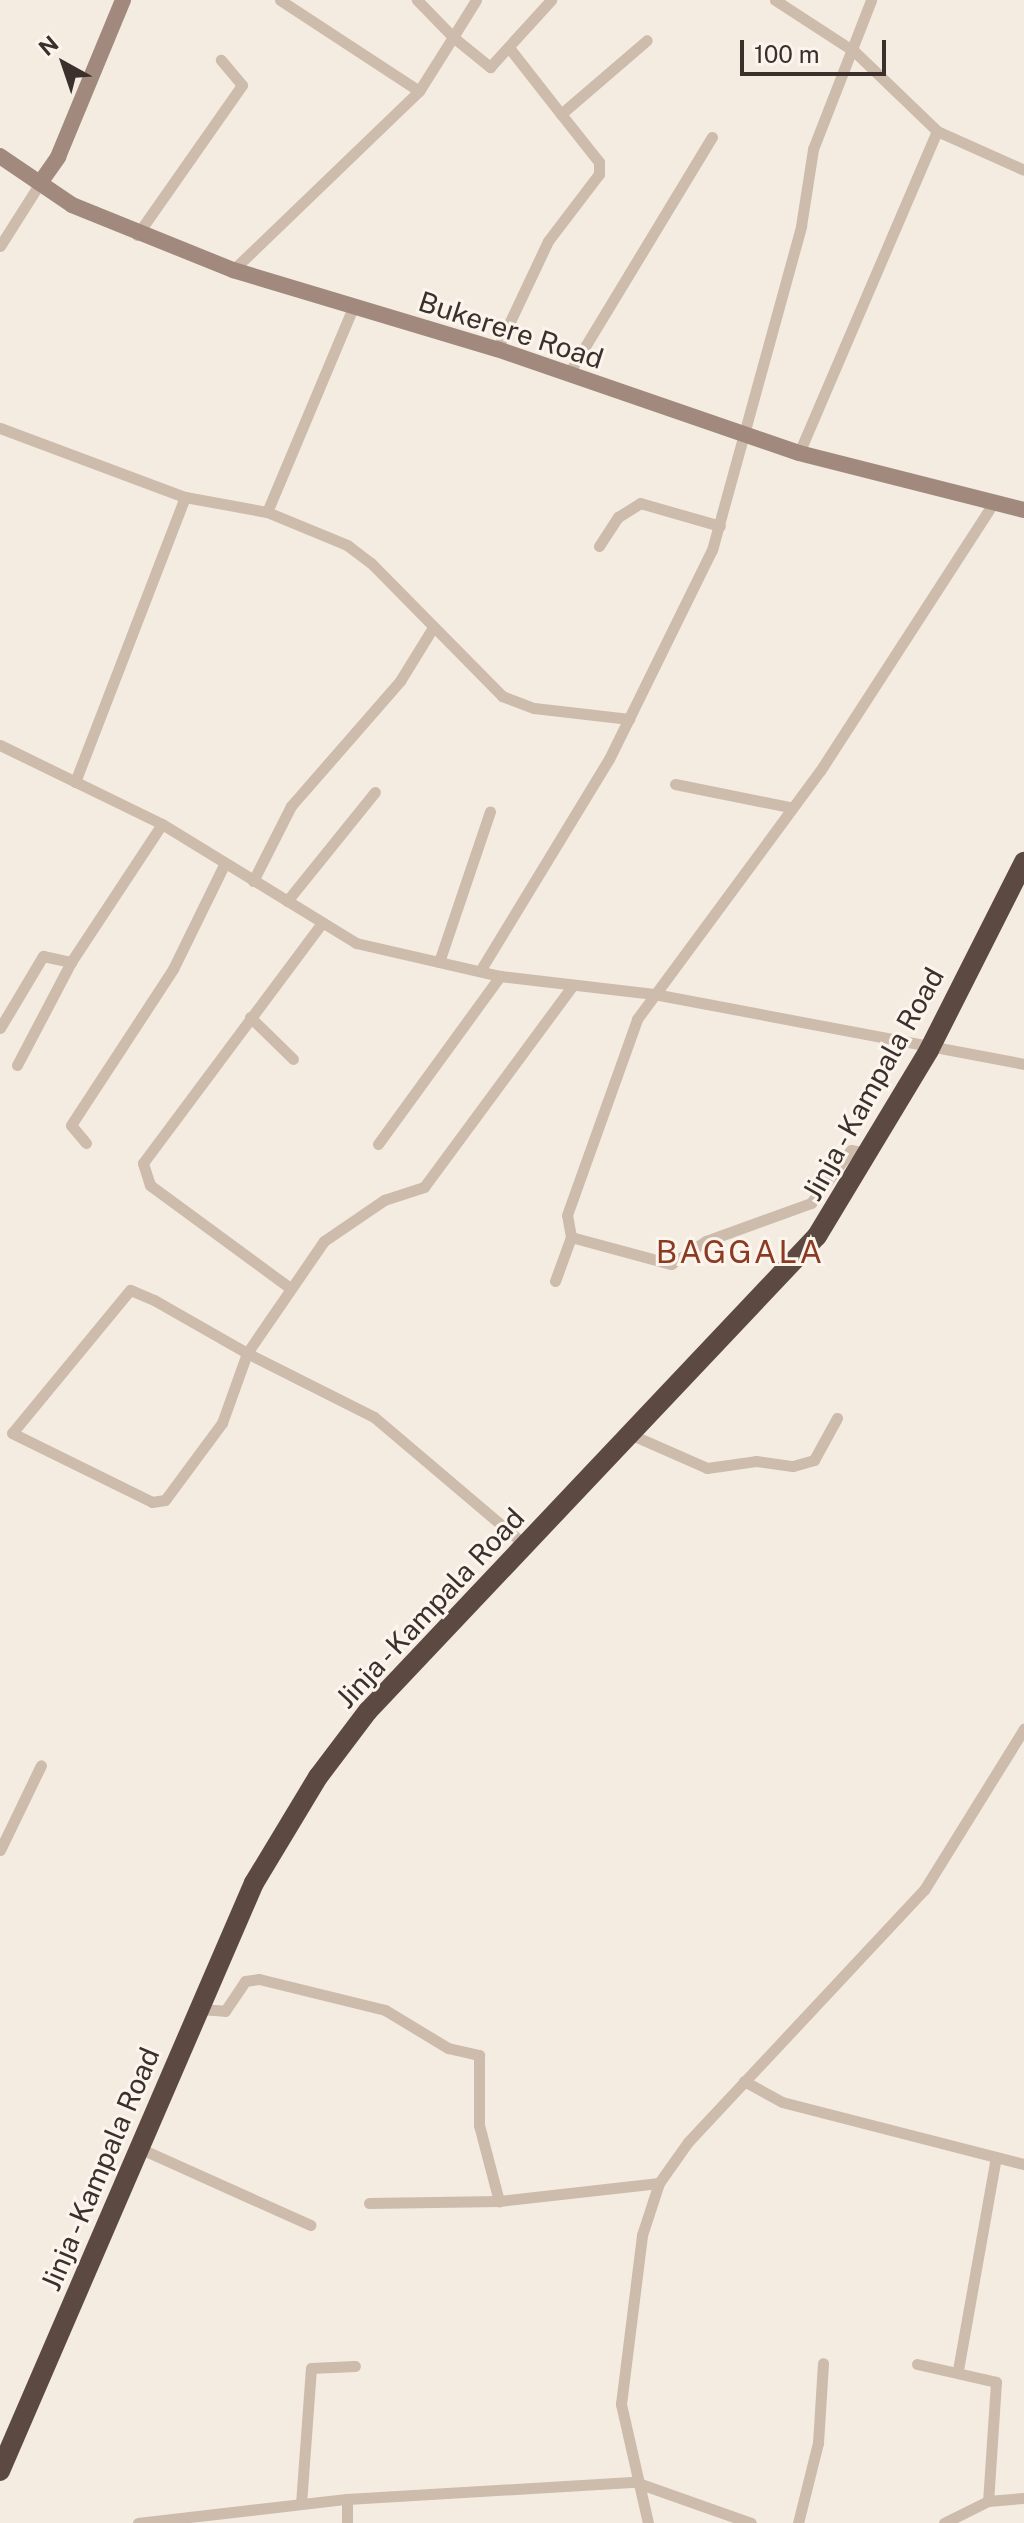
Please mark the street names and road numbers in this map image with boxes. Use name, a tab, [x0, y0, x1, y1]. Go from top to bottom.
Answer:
street label: Bukerere Road	[414, 284, 608, 376]
street label: Jinja - Kampala Road	[793, 958, 953, 1210]
street label: Jinja - Kampala Road	[326, 1498, 534, 1718]
street label: Jinja - Kampala Road	[32, 2039, 168, 2299]

